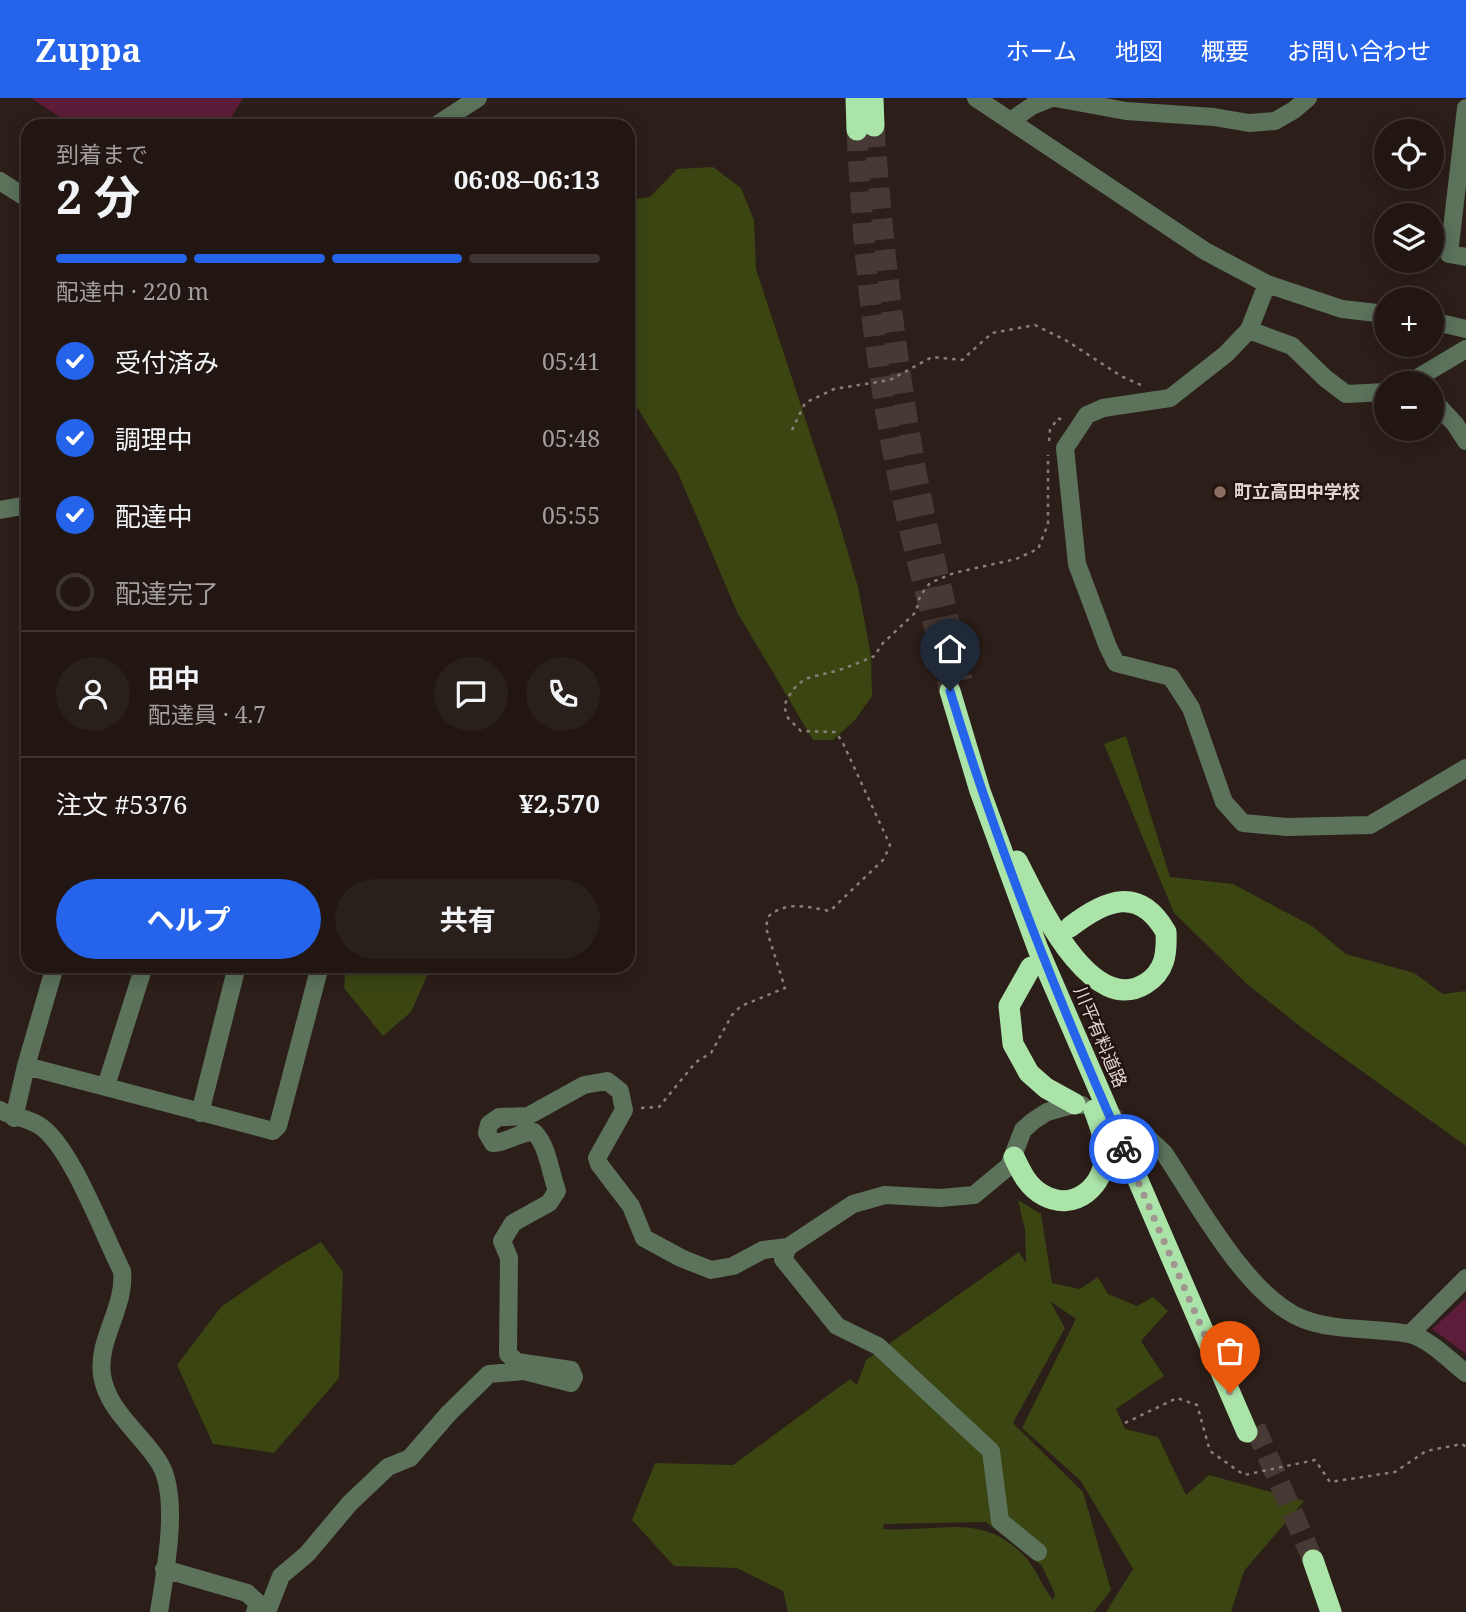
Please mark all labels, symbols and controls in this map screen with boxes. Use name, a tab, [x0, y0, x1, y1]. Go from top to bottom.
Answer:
text: Zuppa	[35, 27, 141, 72]
text: ホーム	[1006, 34, 1077, 67]
text: 地図	[1115, 34, 1163, 67]
text: 概要	[1201, 34, 1249, 67]
text: お問い合わせ	[1287, 34, 1431, 67]
map controls	[1374, 119, 1444, 441]
button: locate	[1374, 119, 1444, 189]
text: 到着まで	[56, 138, 148, 170]
text: 06:08–06:13	[454, 161, 600, 197]
text: 2 分	[56, 165, 140, 227]
button: layers	[1374, 203, 1444, 273]
text: 配達中 · 220 m	[56, 275, 209, 307]
button: +	[1374, 287, 1444, 357]
icon: check	[56, 342, 94, 380]
text: 受付済み	[115, 344, 219, 380]
text: 05:41	[542, 345, 600, 377]
button: −	[1374, 371, 1444, 441]
icon: check	[56, 419, 94, 457]
text: 調理中	[115, 421, 193, 457]
text: 05:48	[542, 422, 600, 454]
place label: 町立高田中学校	[1234, 479, 1360, 503]
marker: 町立高田中学校	[1212, 484, 1228, 500]
icon: check	[56, 496, 94, 534]
text: 配達中	[115, 498, 193, 534]
text: 05:55	[542, 499, 600, 531]
text: 配達完了	[115, 575, 219, 611]
pin	[920, 619, 980, 691]
icon: home	[931, 630, 969, 668]
button: person	[56, 657, 130, 731]
button: chat	[434, 657, 508, 731]
button: phone	[526, 657, 600, 731]
text: 田中	[148, 660, 200, 696]
text: 配達員 · 4.7	[148, 698, 266, 730]
text: ¥2,570	[519, 785, 600, 821]
text: 注文 #5376	[56, 786, 187, 822]
button: ヘルプ	[56, 879, 321, 959]
button: 共有	[335, 879, 600, 959]
street label: 川平有料道路	[1069, 982, 1133, 1091]
courier	[1089, 1114, 1159, 1184]
icon: bike	[1105, 1130, 1143, 1168]
pin	[1200, 1321, 1260, 1393]
icon: bag	[1211, 1332, 1249, 1370]

